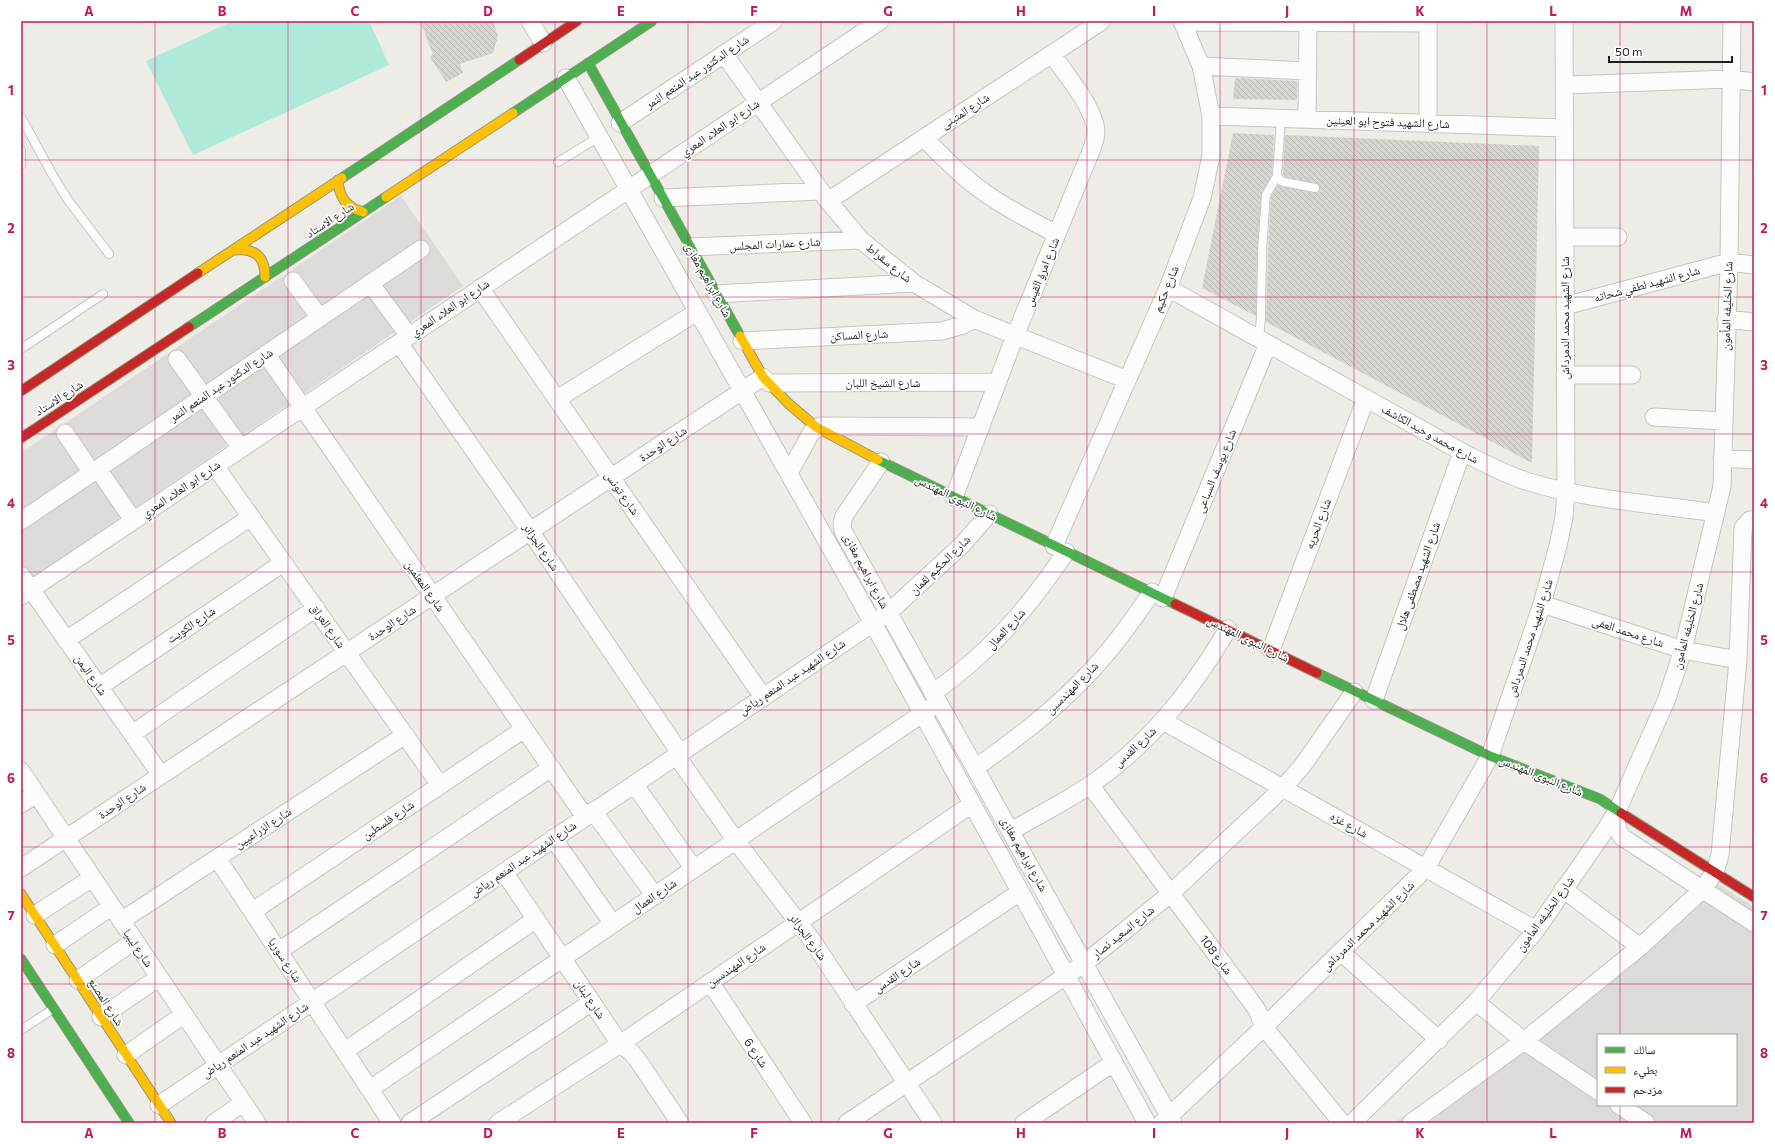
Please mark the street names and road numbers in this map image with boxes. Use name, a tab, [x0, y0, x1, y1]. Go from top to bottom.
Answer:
street label: شارع الدكتور عبد المنعم النمر	[641, 31, 752, 113]
street label: شارع المتبنى	[938, 89, 993, 133]
street label: شارع ابو العلاء المعري	[677, 96, 764, 162]
street label: شارع الشهيد فتوح ابو العينين	[1326, 112, 1450, 132]
street label: شارع الاستاد	[303, 198, 357, 242]
street label: شارع عمارات المجلس	[729, 234, 821, 254]
street label: شارع امرؤ القيس	[1021, 235, 1063, 309]
street label: شارع ابراهيم مغازى	[681, 240, 735, 321]
street label: شارع سقراط	[863, 240, 915, 286]
street label: شارع الشهيد محمد الدمرداش	[1557, 256, 1573, 380]
street label: شارع الخليفه المأمون	[1717, 261, 1737, 351]
street label: شارع الشهيد لطفي شحاته	[1592, 262, 1702, 308]
street label: شارع حكيم	[1149, 263, 1183, 315]
street label: شارع ابو العلاء المعري	[407, 276, 494, 342]
street label: شارع المساكن	[829, 325, 889, 345]
street label: شارع الدكتور عبد المنعم النمر	[165, 344, 276, 426]
street label: شارع الشيخ اللبان	[846, 375, 921, 391]
street label: شارع الاستاد	[32, 376, 86, 420]
street label: شارع محمد وحيد الكاشف	[1379, 401, 1482, 467]
street label: شارع الوحدة	[636, 422, 690, 466]
street label: شارع يوسف السباعى	[1192, 427, 1240, 515]
street label: شارع ابو العلاء المعري	[138, 457, 225, 523]
street label: شارع تونس	[601, 468, 643, 518]
street label: شارع النبوى المهندس	[912, 471, 1000, 525]
street label: شارع الحريه	[1301, 496, 1335, 552]
street label: شارع الجزائر	[519, 519, 563, 574]
street label: شارع الشهيد مصطفى هلال	[1392, 520, 1444, 632]
street label: شارع ابراهيم مغازى	[839, 530, 893, 612]
street label: شارع الحكيم لقمان	[906, 532, 974, 598]
street label: شارع المعلمين	[401, 557, 449, 615]
street label: شارع الشهيد محمد الدمرداش	[1503, 577, 1557, 699]
street label: شارع الخليفه المأمون	[1669, 581, 1707, 671]
street label: شارع العراق	[307, 601, 349, 652]
street label: شارع الوحدة	[365, 601, 419, 645]
street label: شارع الكويت	[163, 603, 219, 647]
street label: شارع العمال	[983, 605, 1029, 653]
street label: شارع النبوى المهندس	[1204, 612, 1292, 666]
street label: شارع محمد العفى	[1590, 613, 1666, 651]
street label: شارع الشهيد عبد المنعم رياض	[736, 635, 848, 719]
street label: شارع اليمن	[71, 651, 111, 699]
street label: شارع المهندسين	[1042, 658, 1102, 718]
street label: شارع القدس	[1110, 723, 1160, 771]
street label: شارع النبوى المهندس	[1497, 752, 1585, 800]
street label: شارع الوحدة	[95, 779, 149, 823]
street label: شارع فلسطين	[359, 797, 417, 843]
street label: شارع الزراعيين	[232, 804, 295, 852]
street label: شارع غزه	[1327, 808, 1371, 842]
street label: شارع ابراهيم مغازى	[997, 814, 1051, 895]
street label: شارع الشهيد عبد المنعم رياض	[467, 817, 579, 901]
street label: شارع الخليفه المأمون	[1512, 873, 1578, 955]
street label: شارع العمال	[629, 875, 680, 917]
street label: شارع الشهيد محمد الدمرداش	[1318, 877, 1418, 975]
street label: شارع السعيد نصار	[1088, 902, 1158, 963]
street label: شارع الجزائر	[785, 909, 831, 964]
street label: شارع ليبيا	[119, 926, 157, 970]
street label: شارع 108	[1196, 932, 1236, 978]
street label: شارع سوريا	[265, 934, 305, 986]
street label: شارع المهندسين	[703, 939, 769, 991]
street label: شارع القدس	[871, 953, 924, 996]
street label: شارع المصنع	[85, 975, 127, 1029]
street label: شارع لبنان	[571, 976, 609, 1022]
street label: شارع الشهيد عبد المنعم رياض	[199, 998, 311, 1082]
street label: شارع 6	[740, 1035, 772, 1071]

